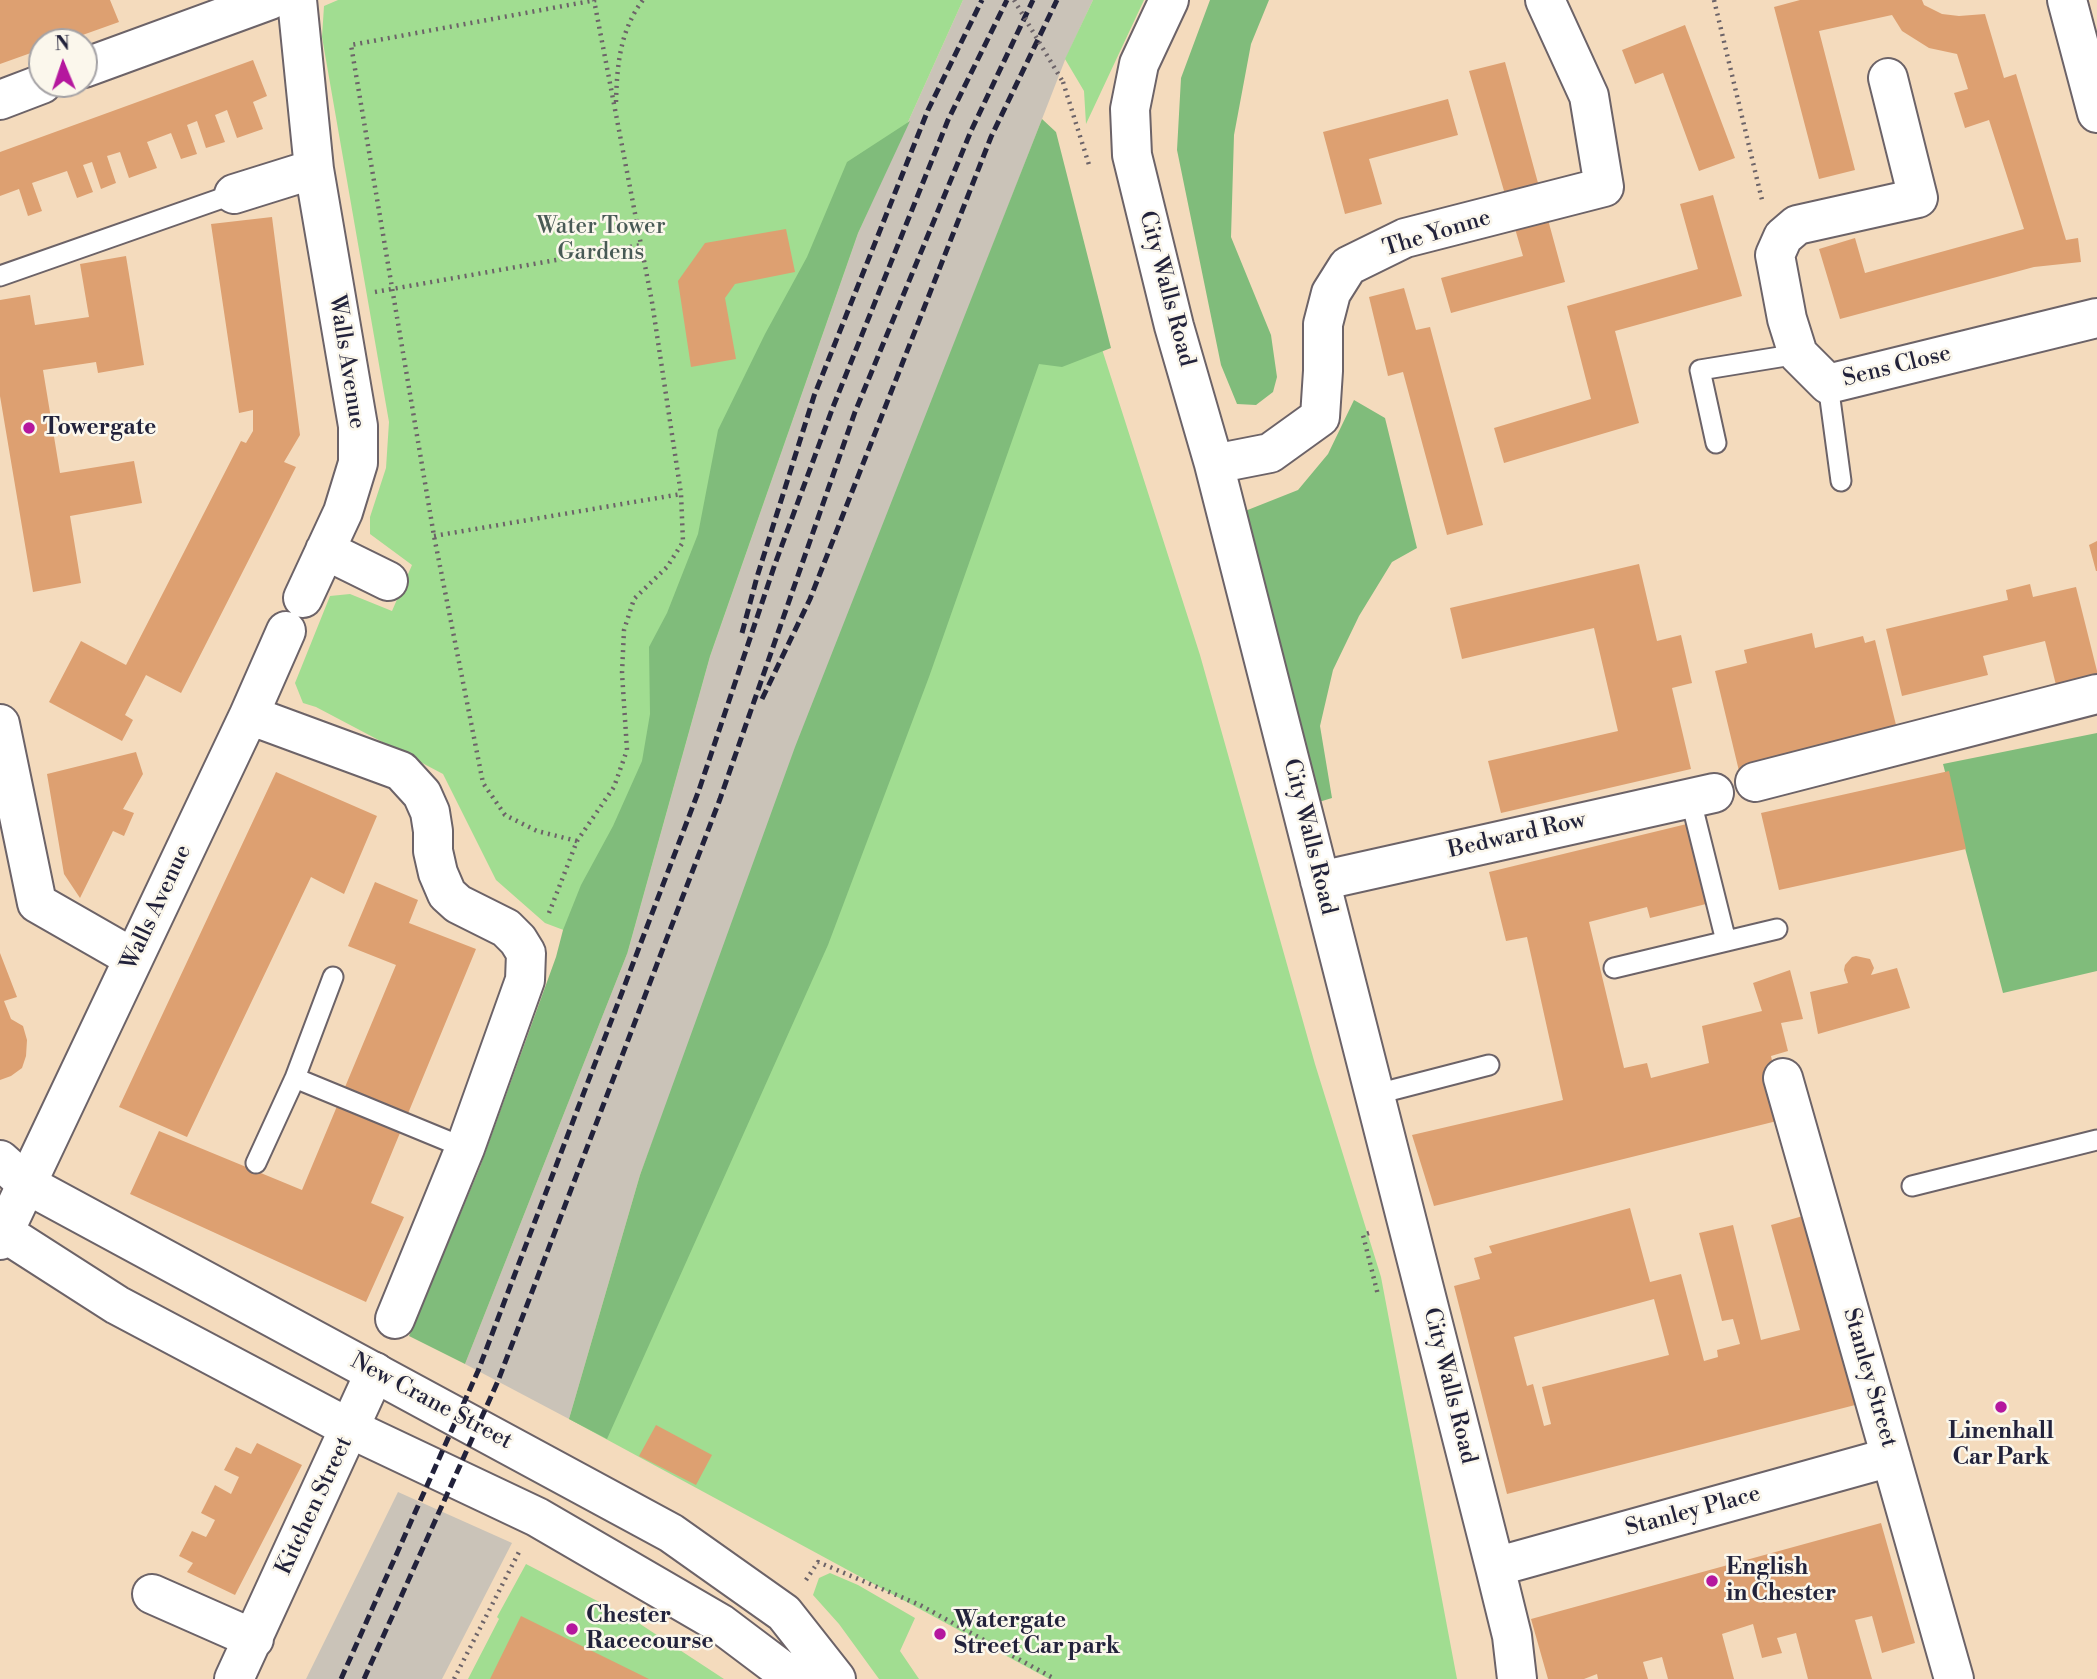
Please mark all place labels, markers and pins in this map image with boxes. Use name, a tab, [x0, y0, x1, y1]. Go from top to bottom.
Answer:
place label: Towergate	[43, 414, 156, 442]
marker: Towergate	[21, 420, 37, 436]
marker: Linenhall Car Park	[1993, 1399, 2009, 1415]
place label: Linenhall Car Park	[1948, 1418, 2054, 1472]
place label: English in Chester	[1726, 1554, 1836, 1608]
marker: English in Chester	[1704, 1573, 1720, 1589]
place label: Chester Racecourse	[586, 1602, 714, 1656]
place label: Watergate Street Car park	[954, 1607, 1120, 1661]
marker: Chester Racecourse	[564, 1621, 580, 1637]
marker: Watergate Street Car park	[932, 1626, 948, 1642]

